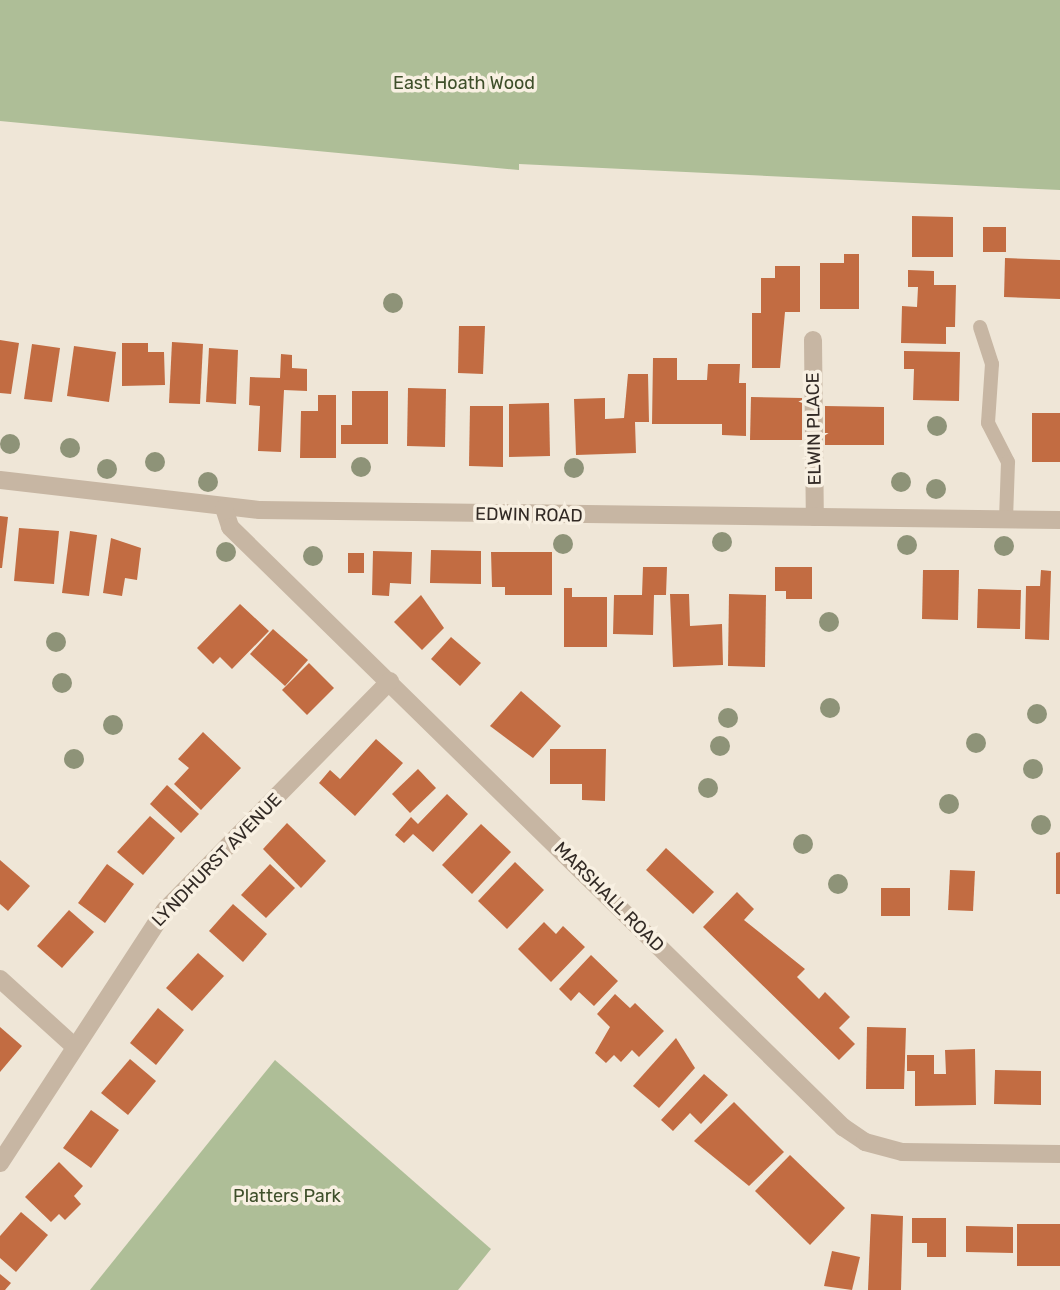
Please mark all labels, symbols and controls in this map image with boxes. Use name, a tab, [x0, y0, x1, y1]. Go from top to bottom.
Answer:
park label: East Hoath Wood	[393, 72, 535, 94]
street label: ELWIN PLACE	[802, 372, 826, 486]
street label: EDWIN ROAD	[475, 503, 583, 527]
street label: LYNDHURST AVENUE	[147, 789, 287, 931]
street label: MARSHALL ROAD	[549, 837, 669, 957]
park label: Platters Park	[233, 1185, 341, 1207]

